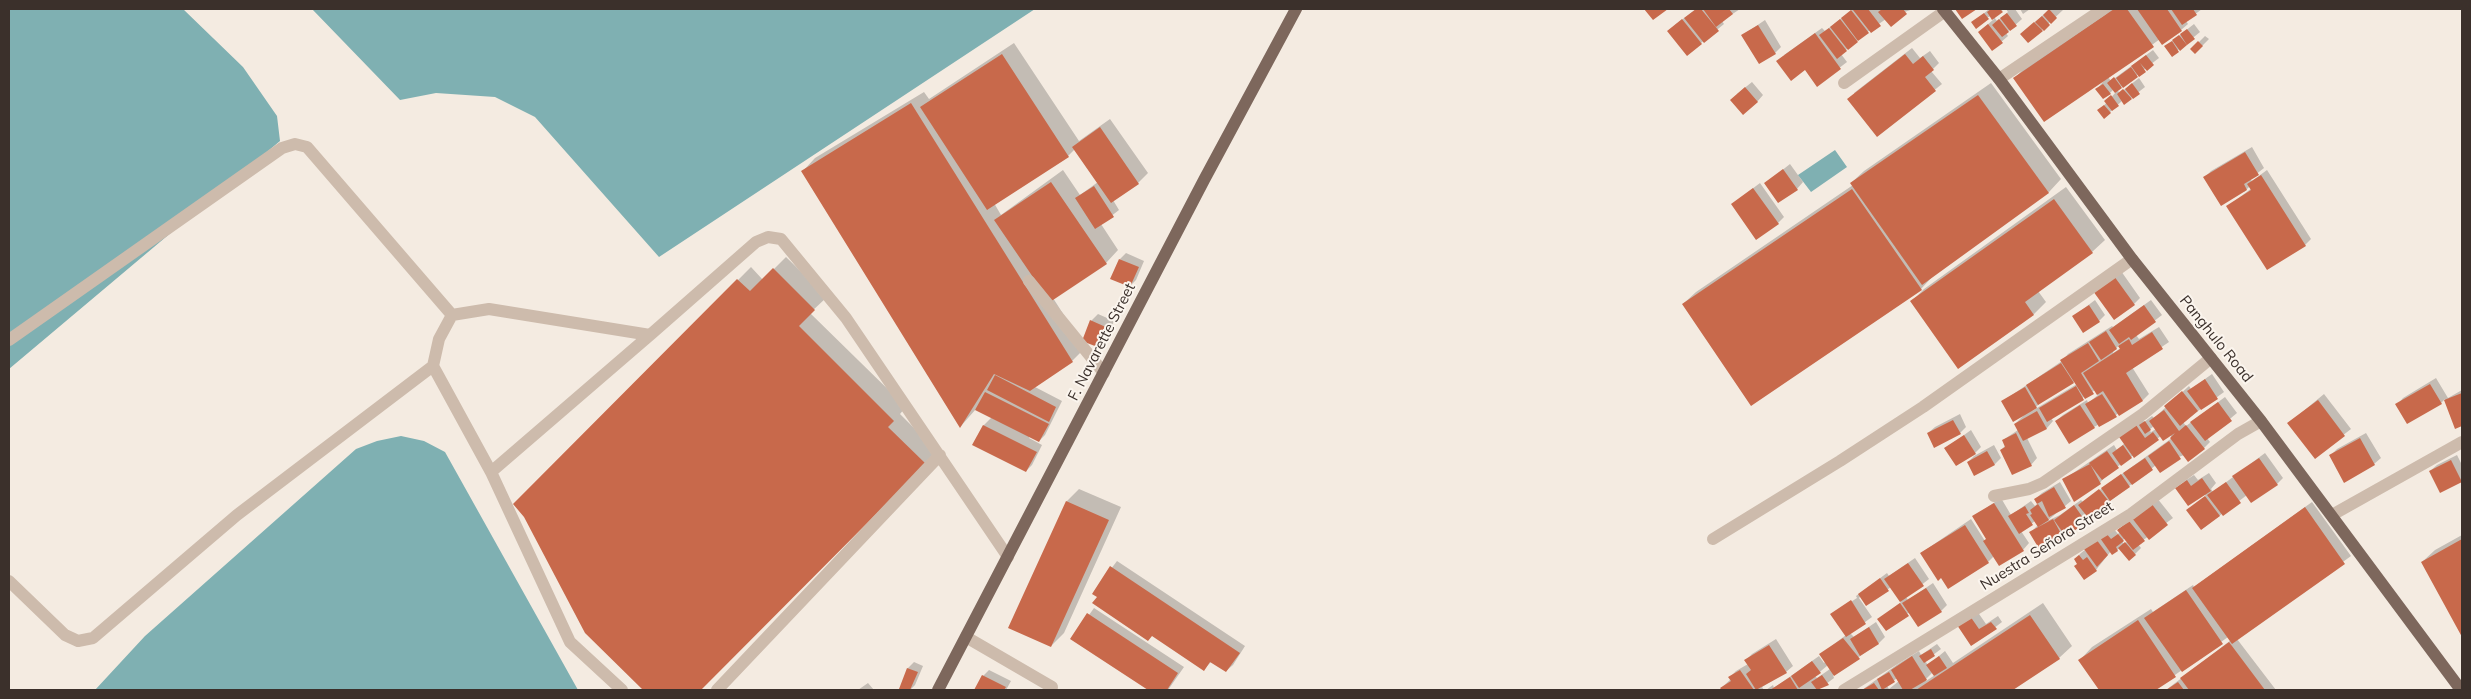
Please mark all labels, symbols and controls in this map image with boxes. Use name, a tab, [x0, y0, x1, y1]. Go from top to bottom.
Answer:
street label: F. Navarette Street	[1065, 280, 1139, 404]
street label: Panghulo Road	[2175, 292, 2257, 386]
street label: Nuestra Señora Street	[1977, 498, 2117, 594]

